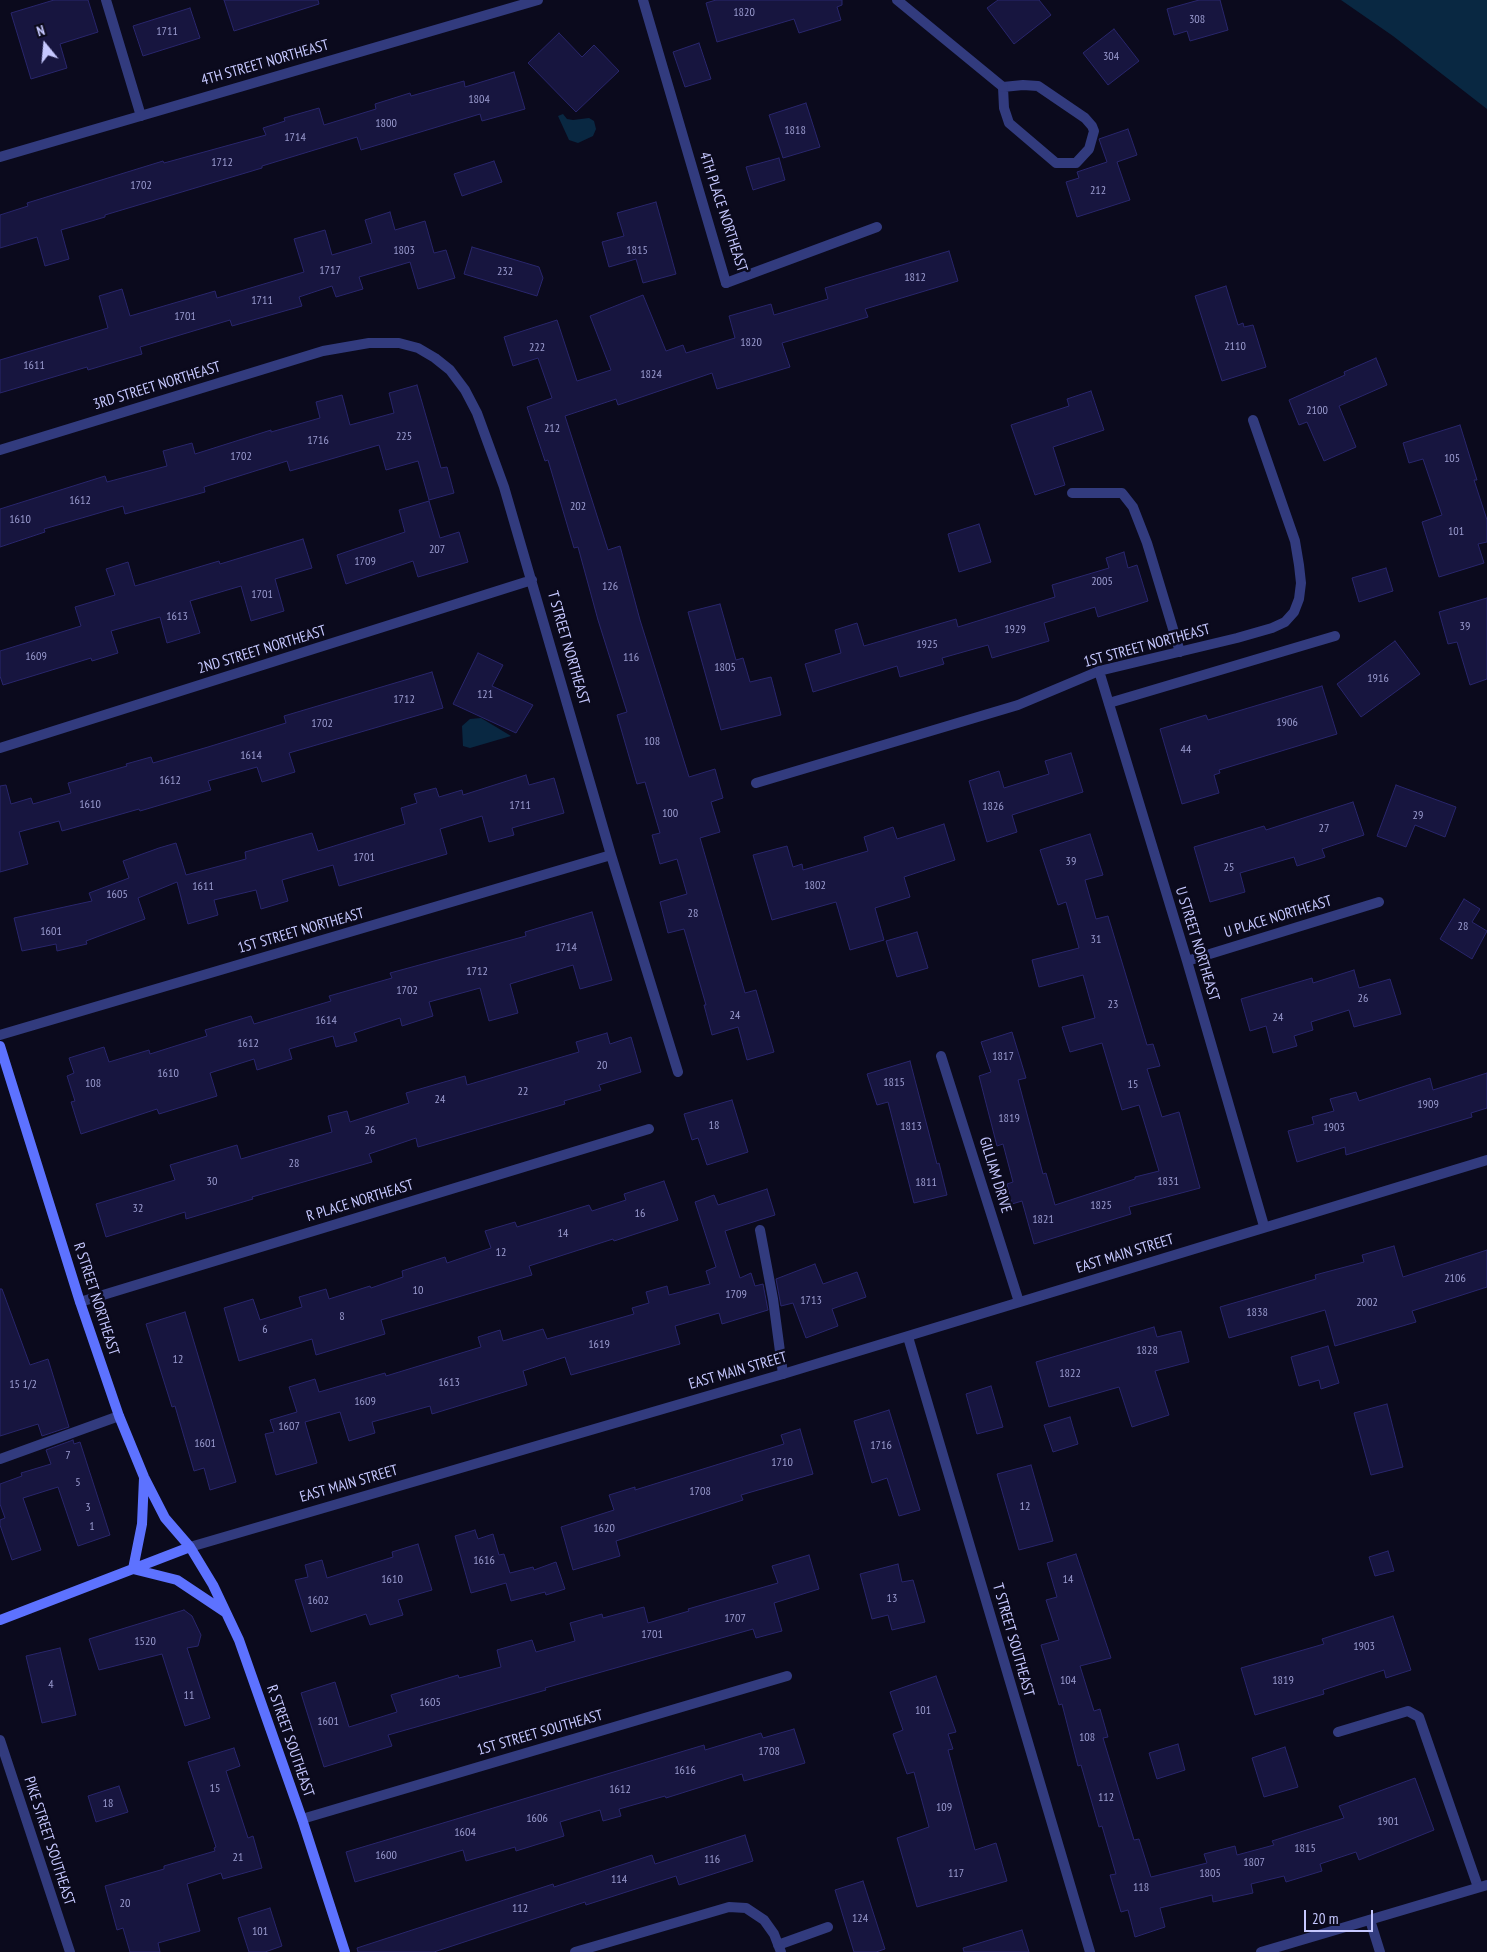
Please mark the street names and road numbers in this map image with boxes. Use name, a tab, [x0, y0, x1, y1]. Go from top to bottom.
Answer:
street label: 4TH STREET NORTHEAST	[199, 36, 331, 90]
street label: 4TH PLACE NORTHEAST	[695, 150, 751, 274]
street label: 3RD STREET NORTHEAST	[91, 358, 223, 414]
street label: T STREET NORTHEAST	[543, 589, 593, 707]
street label: 1ST STREET NORTHEAST	[1082, 620, 1212, 672]
street label: 2ND STREET NORTHEAST	[196, 622, 328, 678]
street label: U STREET NORTHEAST	[1171, 885, 1223, 1003]
street label: U PLACE NORTHEAST	[1222, 892, 1334, 942]
street label: 1ST STREET NORTHEAST	[236, 904, 366, 958]
street label: GILLIAM DRIVE	[975, 1135, 1015, 1215]
street label: R PLACE NORTHEAST	[304, 1176, 416, 1226]
street label: EAST MAIN STREET	[1074, 1231, 1176, 1277]
street label: R STREET NORTHEAST	[69, 1240, 123, 1358]
street label: EAST MAIN STREET	[687, 1348, 789, 1394]
street label: EAST MAIN STREET	[298, 1461, 400, 1507]
street label: T STREET SOUTHEAST	[988, 1581, 1038, 1699]
street label: R STREET SOUTHEAST	[262, 1683, 318, 1799]
street label: 1ST STREET SOUTHEAST	[475, 1706, 605, 1760]
street label: PIKE STREET SOUTHEAST	[20, 1774, 78, 1908]

